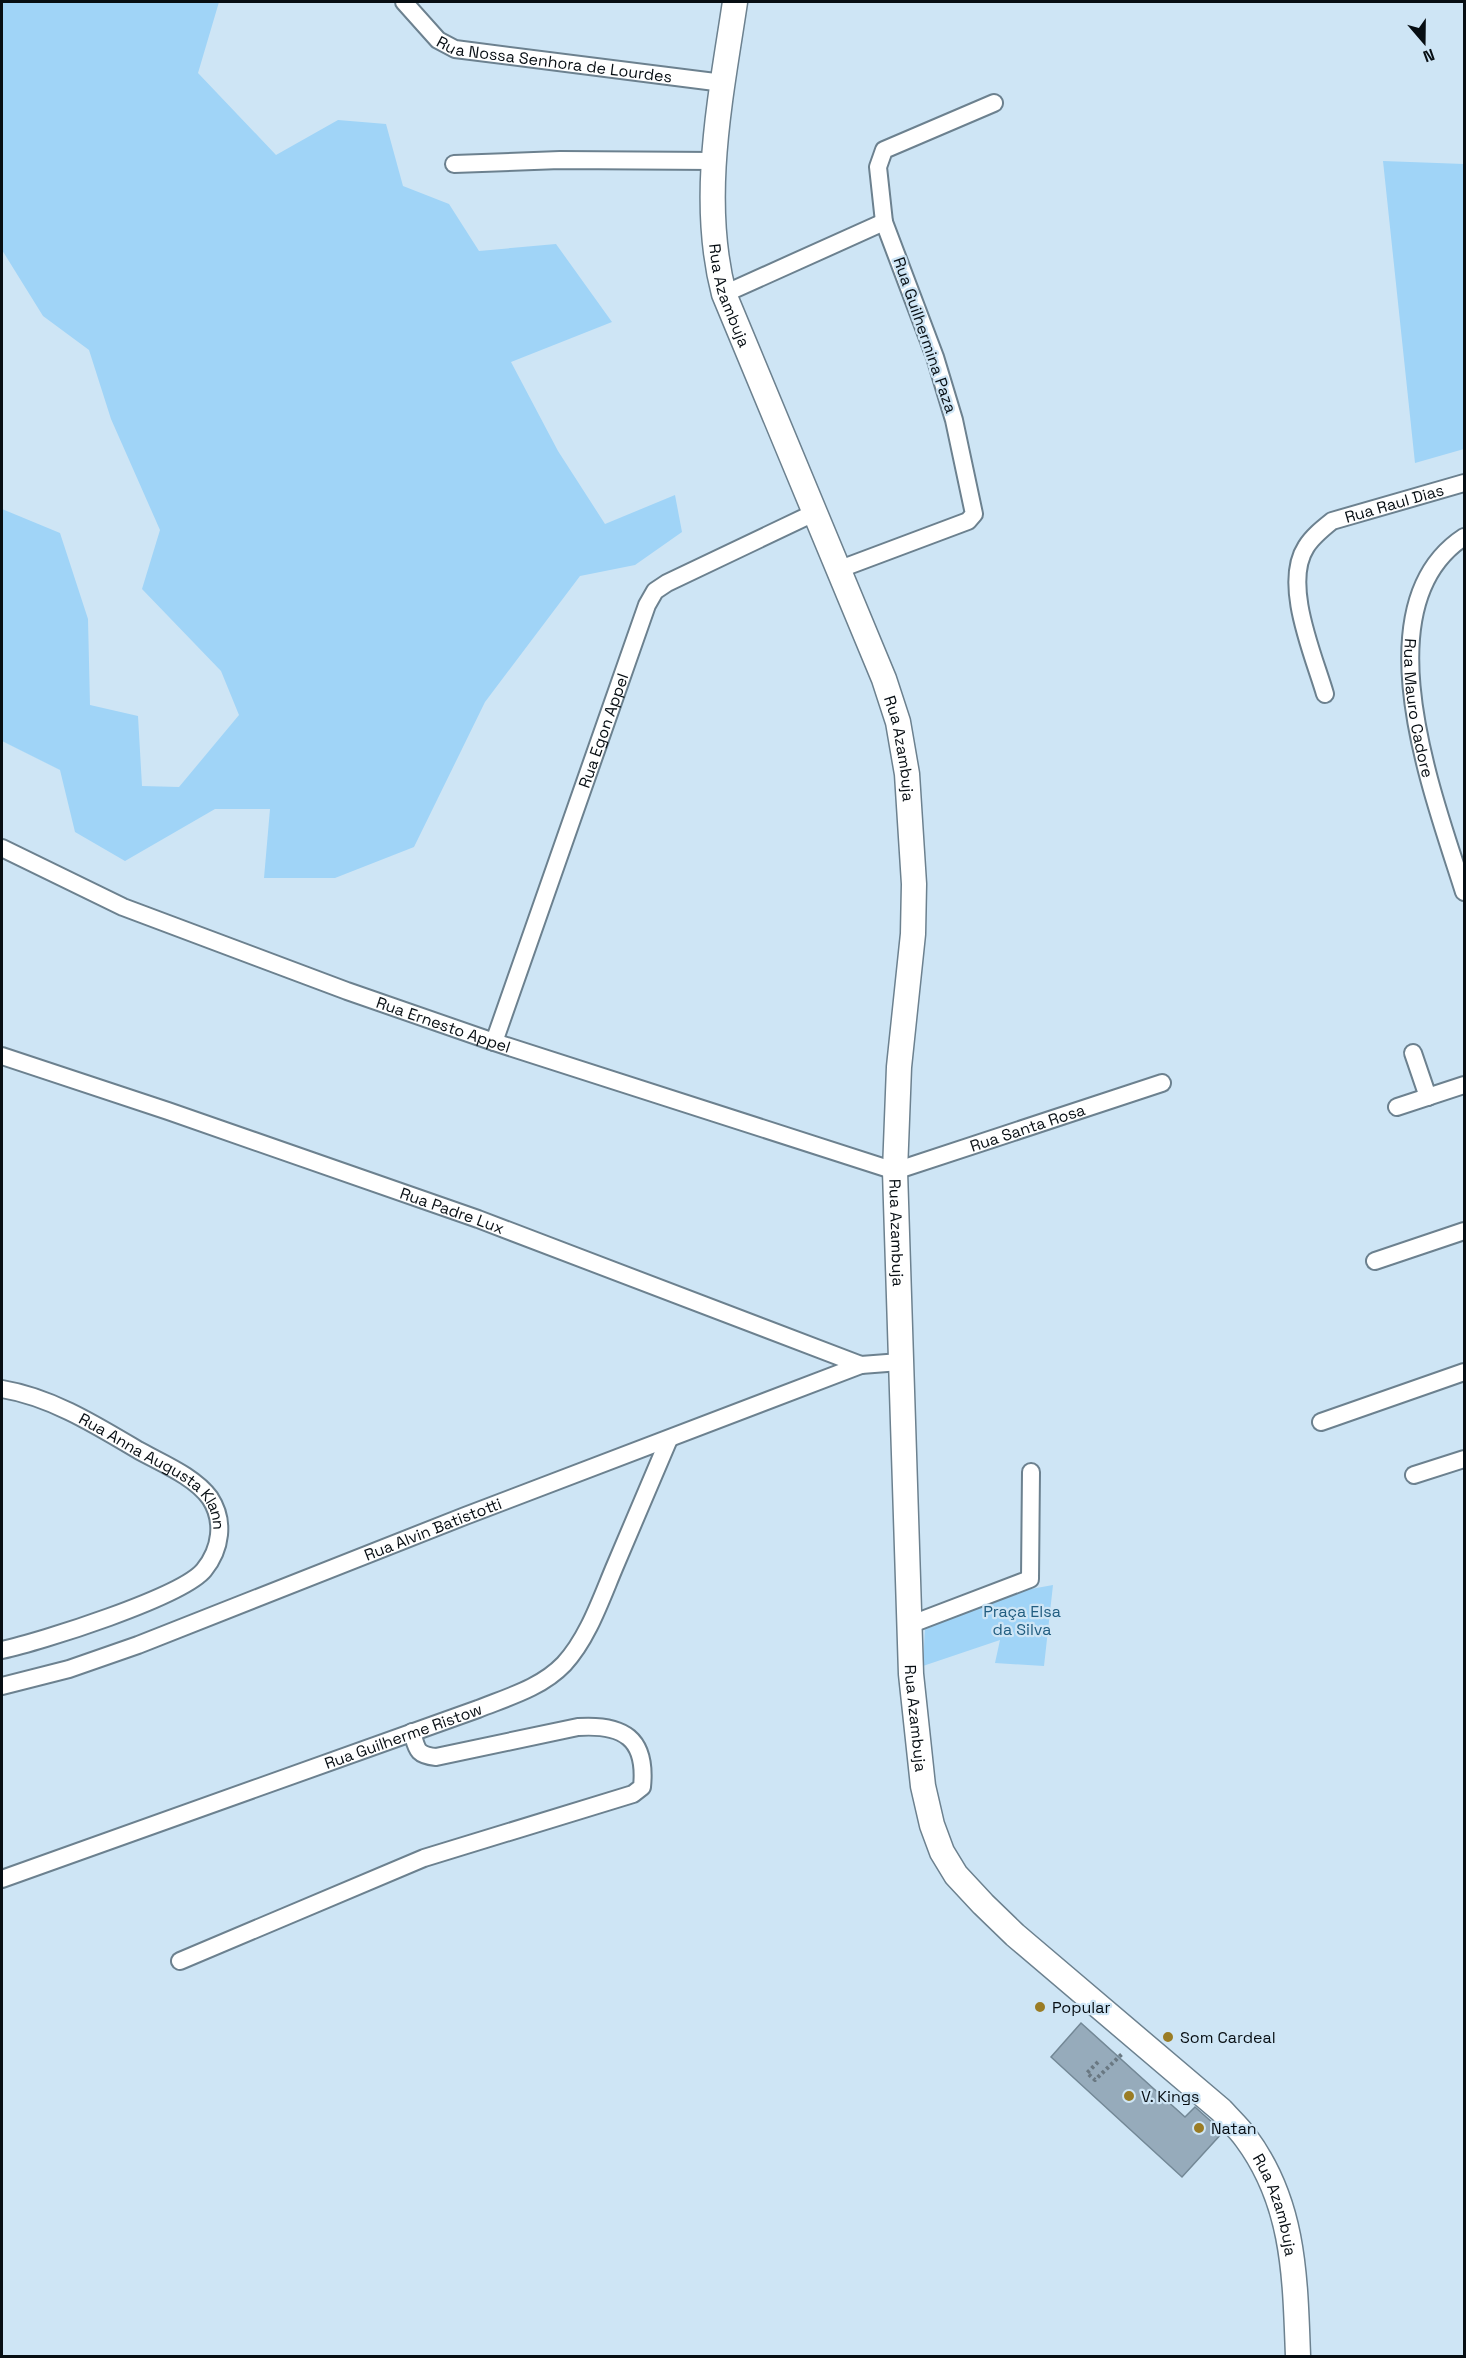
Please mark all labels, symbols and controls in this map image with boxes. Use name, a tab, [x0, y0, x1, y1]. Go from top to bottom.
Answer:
north arrow	[1394, 12, 1454, 72]
street label: Rua Nossa Senhora de Lourdes	[433, 31, 673, 87]
text: N	[1420, 44, 1438, 67]
street label: Rua Azambuja	[704, 242, 755, 350]
street label: Rua Guilhermina Paza	[888, 254, 962, 416]
street label: Rua Raul Dias	[1342, 479, 1446, 527]
street label: Rua Mauro Cadore	[1400, 638, 1439, 780]
street label: Rua Egon Appel	[573, 670, 633, 791]
street label: Rua Azambuja	[880, 693, 919, 802]
street label: Rua Ernesto Appel	[374, 991, 513, 1057]
street label: Rua Santa Rosa	[967, 1099, 1088, 1156]
street label: Rua Azambuja	[885, 1178, 909, 1287]
street label: Rua Padre Lux	[397, 1182, 507, 1239]
street label: Rua Anna Augusta Klann	[75, 1408, 230, 1530]
street label: Rua Alvin Batistotti	[361, 1493, 504, 1565]
park label: Praça Elsa da Silva	[983, 1601, 1061, 1640]
street label: Rua Azambuja	[900, 1664, 932, 1773]
street label: Rua Guilherme Ristow	[321, 1698, 485, 1774]
place label: Popular	[1052, 1997, 1111, 2018]
marker: Popular	[1033, 2000, 1047, 2014]
place label: Som Cardeal	[1180, 2027, 1276, 2048]
marker: Som Cardeal	[1161, 2030, 1175, 2044]
place label: V. Kings	[1141, 2086, 1200, 2107]
marker: V. Kings	[1122, 2089, 1136, 2103]
place label: Natan	[1211, 2118, 1257, 2139]
marker: Natan	[1192, 2121, 1206, 2135]
street label: Rua Azambuja	[1248, 2149, 1302, 2258]

